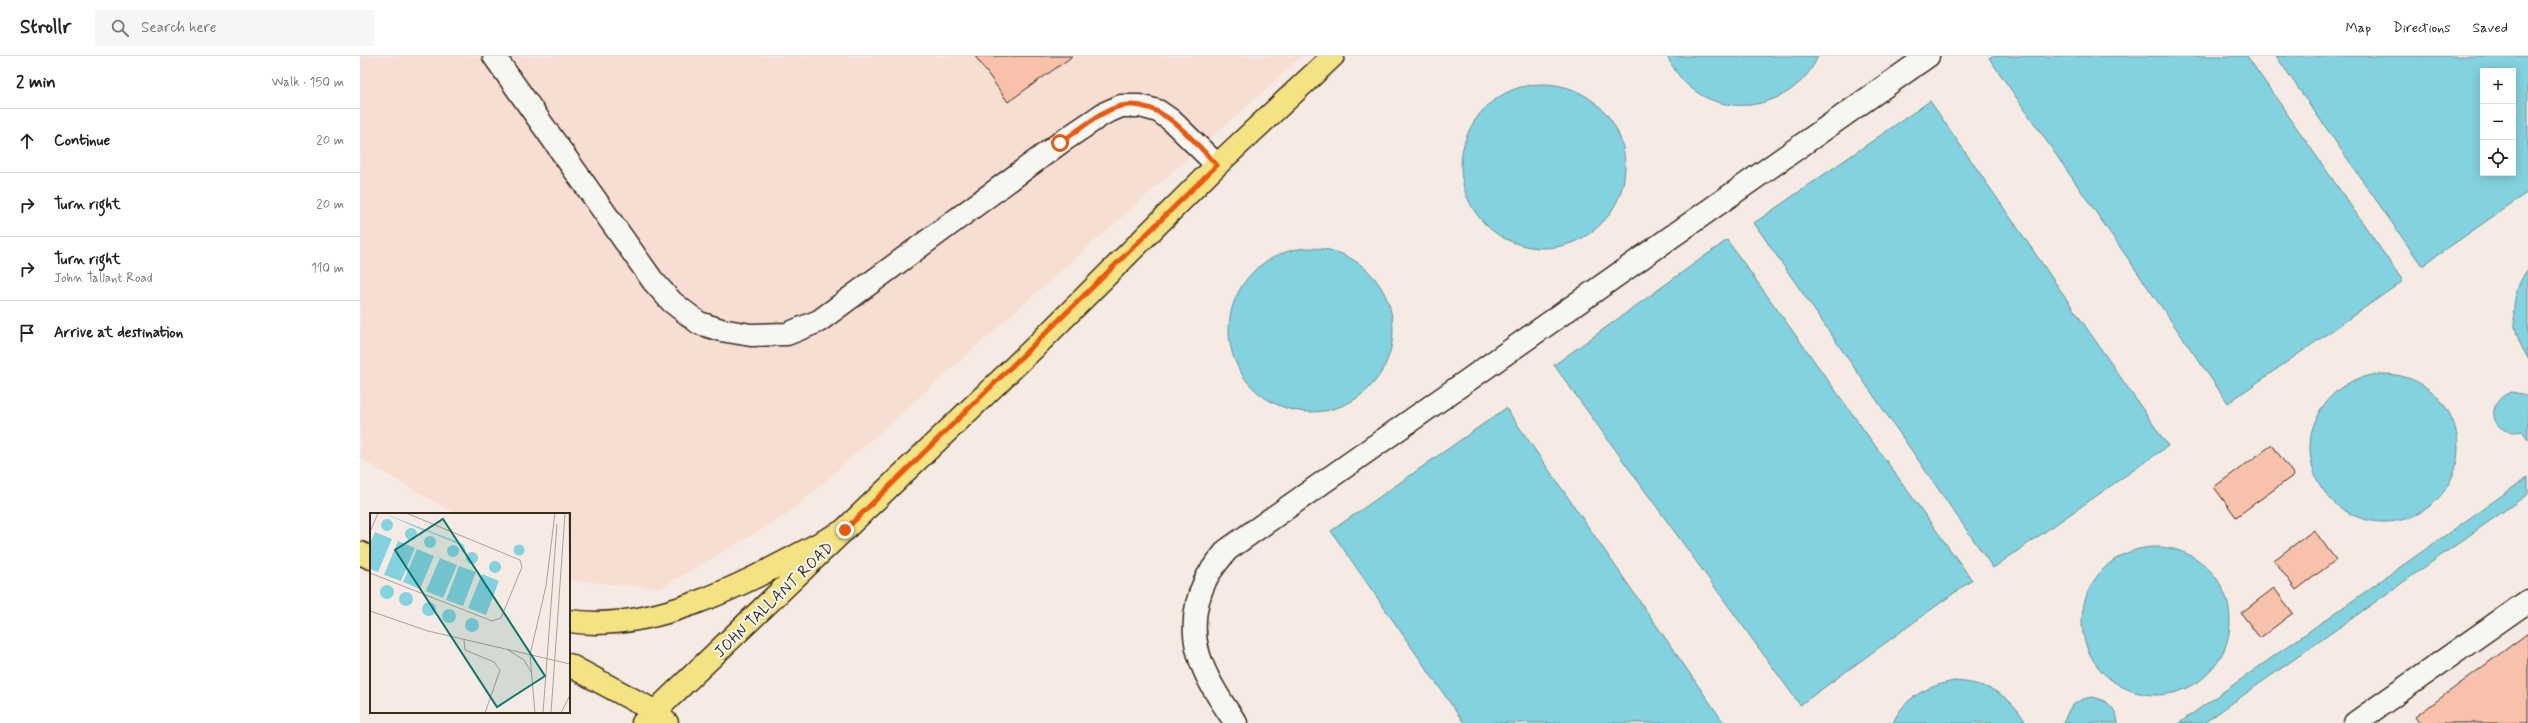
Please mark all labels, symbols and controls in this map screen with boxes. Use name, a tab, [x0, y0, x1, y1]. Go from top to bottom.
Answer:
search box	[95, 10, 375, 46]
text: Strollr	[20, 15, 71, 40]
icon: search	[109, 17, 131, 39]
text: Search here	[141, 18, 217, 38]
text: Map	[2345, 19, 2371, 37]
text: Directions	[2393, 19, 2451, 37]
text: Saved	[2473, 19, 2508, 37]
map controls	[2480, 68, 2516, 176]
button: +	[2480, 68, 2516, 104]
text: 2 min	[16, 71, 56, 93]
text: Walk · 150 m	[271, 74, 344, 91]
button: −	[2480, 104, 2516, 140]
icon: ahead	[16, 130, 38, 152]
text: Continue	[54, 131, 110, 151]
text: 20 m	[316, 132, 344, 149]
route start	[1051, 134, 1069, 152]
button: locate	[2480, 140, 2516, 176]
icon: right	[16, 194, 38, 216]
text: Turn right	[54, 195, 121, 215]
text: 20 m	[316, 196, 344, 213]
text: Turn right	[54, 250, 121, 270]
icon: right	[16, 258, 38, 280]
text: 110 m	[311, 260, 344, 277]
text: John Tallant Road	[54, 270, 153, 287]
icon: arrive	[16, 322, 38, 344]
text: Arrive at destination	[54, 323, 183, 343]
inset map	[370, 513, 570, 713]
route end	[836, 521, 854, 539]
street label: JOHN TALLANT ROAD	[710, 538, 838, 663]

